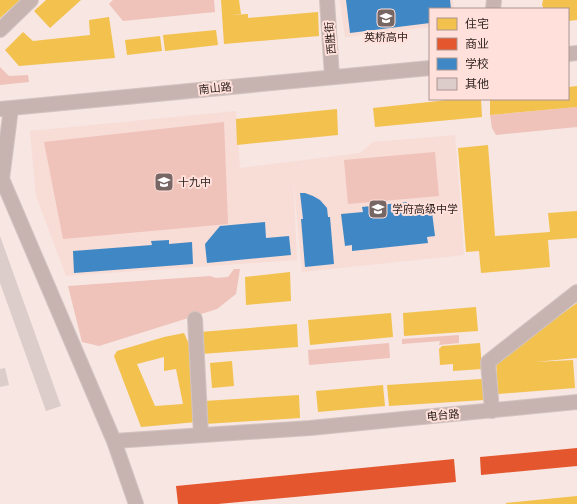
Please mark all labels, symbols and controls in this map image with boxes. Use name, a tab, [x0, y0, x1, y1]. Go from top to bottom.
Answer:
school or university icon: 英桥高中	[375, 7, 397, 29]
legend	[429, 8, 569, 100]
text: 住宅	[465, 17, 489, 30]
street label: 西胜街	[323, 21, 337, 55]
place label: 英桥高中	[364, 31, 408, 43]
text: 商业	[465, 37, 489, 50]
text: 学校	[465, 57, 489, 70]
text: 其他	[465, 77, 489, 90]
street label: 南山路	[198, 80, 232, 96]
school or university icon: 十九中	[153, 171, 175, 193]
place label: 十九中	[178, 176, 211, 188]
school or university icon: 学府高级中学	[367, 198, 389, 220]
place label: 学府高级中学	[392, 203, 458, 215]
street label: 电台路	[426, 408, 460, 422]

